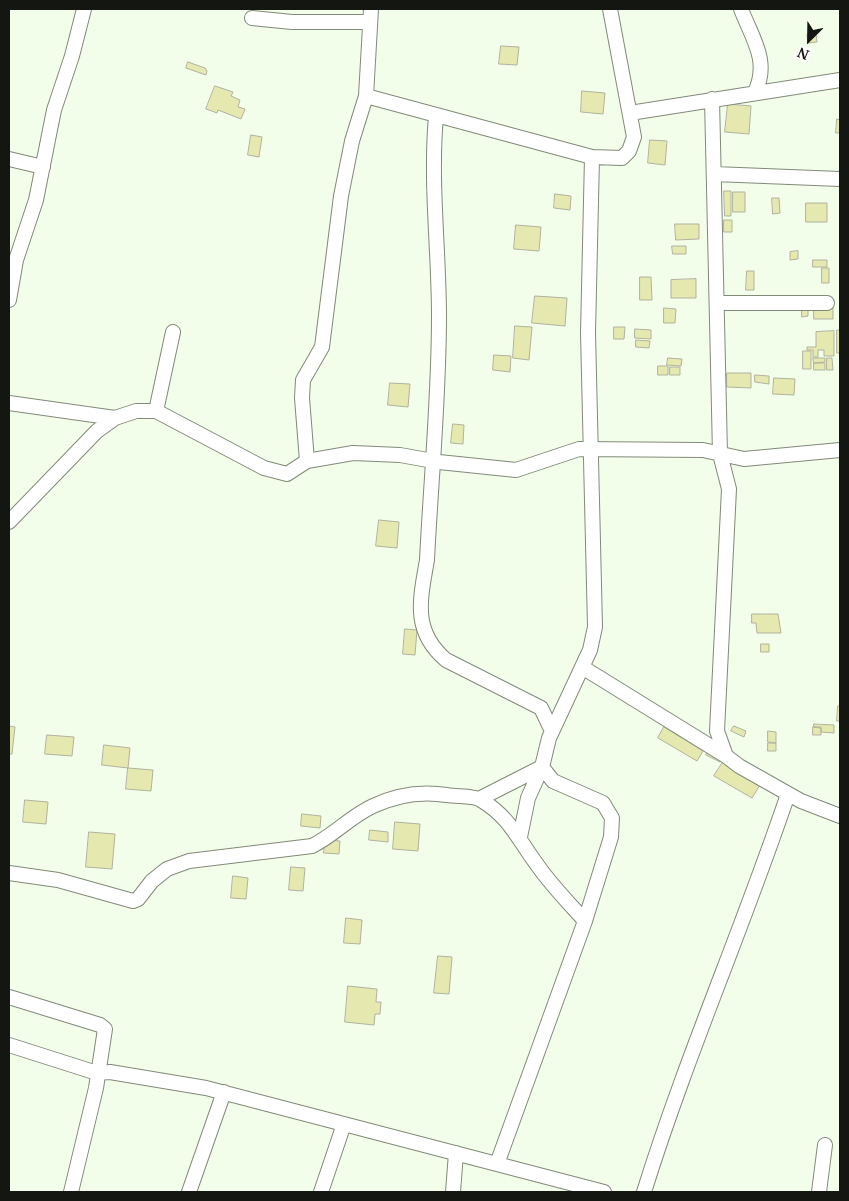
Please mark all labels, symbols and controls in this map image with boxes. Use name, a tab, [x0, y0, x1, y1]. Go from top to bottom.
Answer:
north arrow	[784, 15, 834, 65]
text: N	[794, 43, 812, 65]

